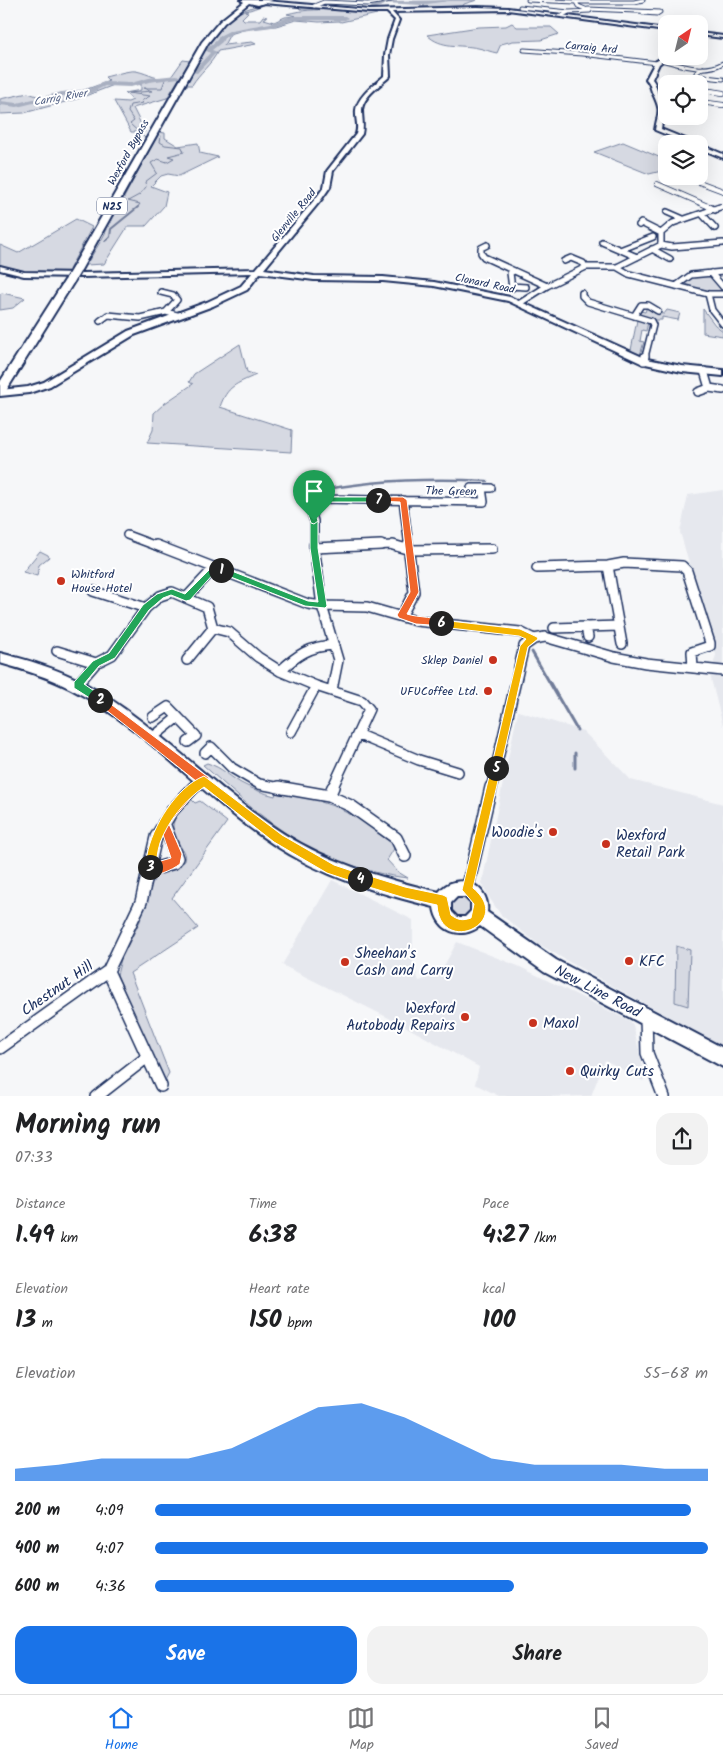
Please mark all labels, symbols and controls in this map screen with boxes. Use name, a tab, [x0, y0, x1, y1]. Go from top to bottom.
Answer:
north arrow	[658, 15, 708, 65]
map controls	[658, 15, 708, 185]
street label: Carraig Ard	[564, 37, 618, 59]
button: locate	[658, 75, 708, 125]
water label: Carrig River	[32, 84, 90, 111]
street label: Wexford Bypass	[103, 116, 155, 189]
button: layers	[658, 135, 708, 185]
street label: Glenville Road	[267, 185, 321, 246]
road number: N25	[97, 198, 127, 215]
street label: Clonard Road	[453, 269, 517, 299]
pin	[293, 470, 335, 521]
icon: arrive	[300, 477, 328, 505]
street label: The Green	[425, 482, 477, 501]
pin: 7	[366, 488, 390, 512]
text: 7	[375, 489, 382, 511]
pin: 1	[208, 558, 234, 582]
text: 1	[219, 559, 224, 581]
place label: Whitford House Hotel	[71, 565, 132, 598]
marker: Whitford House Hotel	[55, 575, 67, 587]
pin: 6	[428, 610, 454, 636]
text: 6	[438, 612, 445, 634]
place label: Sklep Daniel	[421, 651, 483, 670]
marker: Sklep Daniel	[487, 654, 499, 666]
place label: UFUCoffee Ltd.	[400, 682, 478, 701]
marker: UFUCoffee Ltd.	[482, 685, 494, 697]
pin: 2	[88, 688, 112, 712]
text: 2	[96, 689, 105, 711]
pin: 5	[484, 756, 508, 780]
text: 5	[493, 757, 500, 779]
place label: Woodie's	[491, 821, 544, 845]
place label: Wexford Retail Park	[616, 824, 686, 865]
marker: Woodie's	[547, 826, 559, 838]
marker: Wexford Retail Park	[600, 838, 612, 850]
pin: 3	[138, 854, 162, 880]
text: 3	[147, 856, 154, 878]
pin: 4	[348, 866, 372, 892]
text: 4	[357, 868, 364, 890]
place label: Sheehan's Cash and Carry	[355, 942, 454, 983]
place label: KFC	[639, 950, 665, 974]
street label: Chestnut Hill	[16, 955, 99, 1023]
marker: KFC	[623, 955, 635, 967]
marker: Sheehan's Cash and Carry	[339, 956, 351, 968]
street label: New Line Road	[550, 959, 646, 1025]
place label: Wexford Autobody Repairs	[346, 997, 456, 1038]
marker: Wexford Autobody Repairs	[459, 1011, 471, 1023]
place label: Maxol	[543, 1012, 579, 1036]
marker: Maxol	[527, 1017, 539, 1029]
place label: Quirky Cuts	[580, 1060, 654, 1084]
marker: Quirky Cuts	[564, 1065, 576, 1077]
text: Morning run	[15, 1103, 161, 1148]
button: share	[656, 1113, 708, 1165]
text: 07:33	[15, 1145, 53, 1170]
text: Distance	[15, 1193, 65, 1215]
text: Time	[249, 1193, 277, 1215]
text: Pace	[482, 1193, 509, 1215]
text: 1.49	[15, 1215, 55, 1255]
text: 6:38	[249, 1215, 297, 1255]
text: 4:27	[482, 1215, 528, 1255]
text: km	[55, 1227, 78, 1249]
text: /km	[528, 1227, 557, 1249]
text: Elevation	[15, 1278, 68, 1300]
text: Heart rate	[249, 1278, 310, 1300]
text: kcal	[482, 1278, 505, 1300]
text: 13	[15, 1300, 36, 1340]
text: 150	[249, 1300, 282, 1340]
text: 100	[482, 1300, 516, 1340]
text: m	[36, 1312, 53, 1334]
text: bpm	[282, 1312, 313, 1334]
text: Elevation	[15, 1361, 76, 1386]
text: 55–68 m	[643, 1361, 708, 1386]
text: 200 m	[15, 1498, 60, 1523]
text: 4:09	[95, 1498, 124, 1523]
text: 400 m	[15, 1536, 59, 1561]
text: 4:07	[95, 1536, 123, 1561]
text: 600 m	[15, 1574, 59, 1599]
text: 4:36	[95, 1574, 126, 1599]
button: Save	[15, 1626, 357, 1684]
button: Share	[367, 1626, 708, 1684]
tab: Home	[105, 1704, 138, 1756]
tab: Map	[347, 1704, 375, 1756]
tab: Saved	[585, 1704, 618, 1756]

